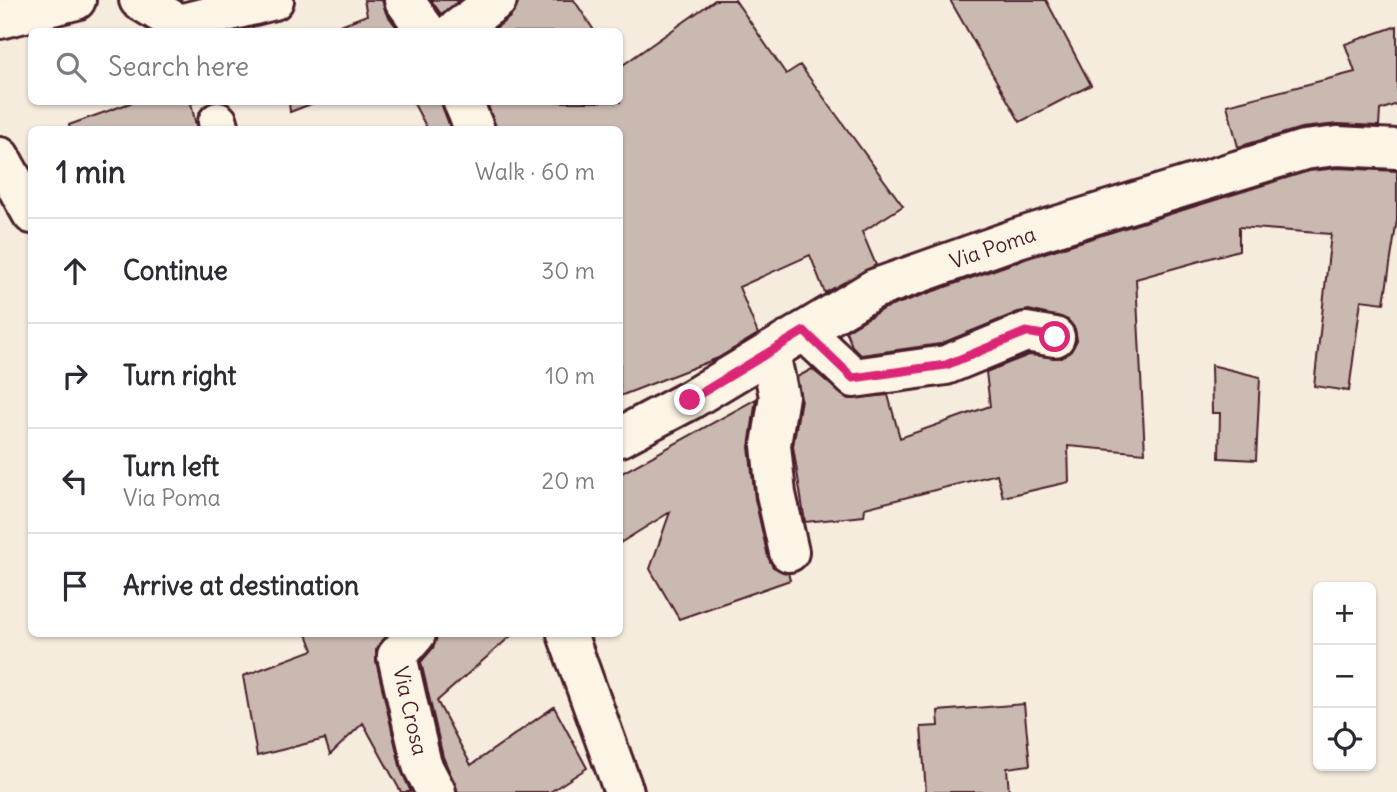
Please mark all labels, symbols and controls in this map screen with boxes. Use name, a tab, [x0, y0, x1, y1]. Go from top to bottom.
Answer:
search box	[28, 28, 623, 105]
icon: search	[52, 48, 90, 86]
text: Search here	[108, 50, 249, 83]
text: 1 min	[56, 153, 125, 191]
text: Walk · 60 m	[475, 157, 595, 186]
street label: Via Poma	[946, 220, 1039, 275]
icon: ahead	[56, 252, 94, 290]
text: Continue	[123, 254, 228, 287]
text: 30 m	[541, 256, 595, 285]
route start	[1039, 321, 1070, 352]
icon: right	[56, 357, 94, 395]
text: Turn right	[123, 359, 236, 392]
text: 10 m	[545, 361, 595, 390]
route end	[674, 384, 705, 415]
text: Turn left	[123, 450, 219, 483]
icon: left	[56, 462, 94, 500]
text: 20 m	[542, 466, 595, 495]
text: Via Poma	[123, 483, 221, 512]
icon: arrive	[56, 567, 94, 605]
text: Arrive at destination	[123, 569, 359, 602]
map controls	[1313, 582, 1376, 771]
button: +	[1313, 582, 1376, 645]
button: −	[1313, 645, 1376, 708]
street label: Via Crosa	[387, 664, 434, 758]
button: locate	[1313, 708, 1376, 771]

